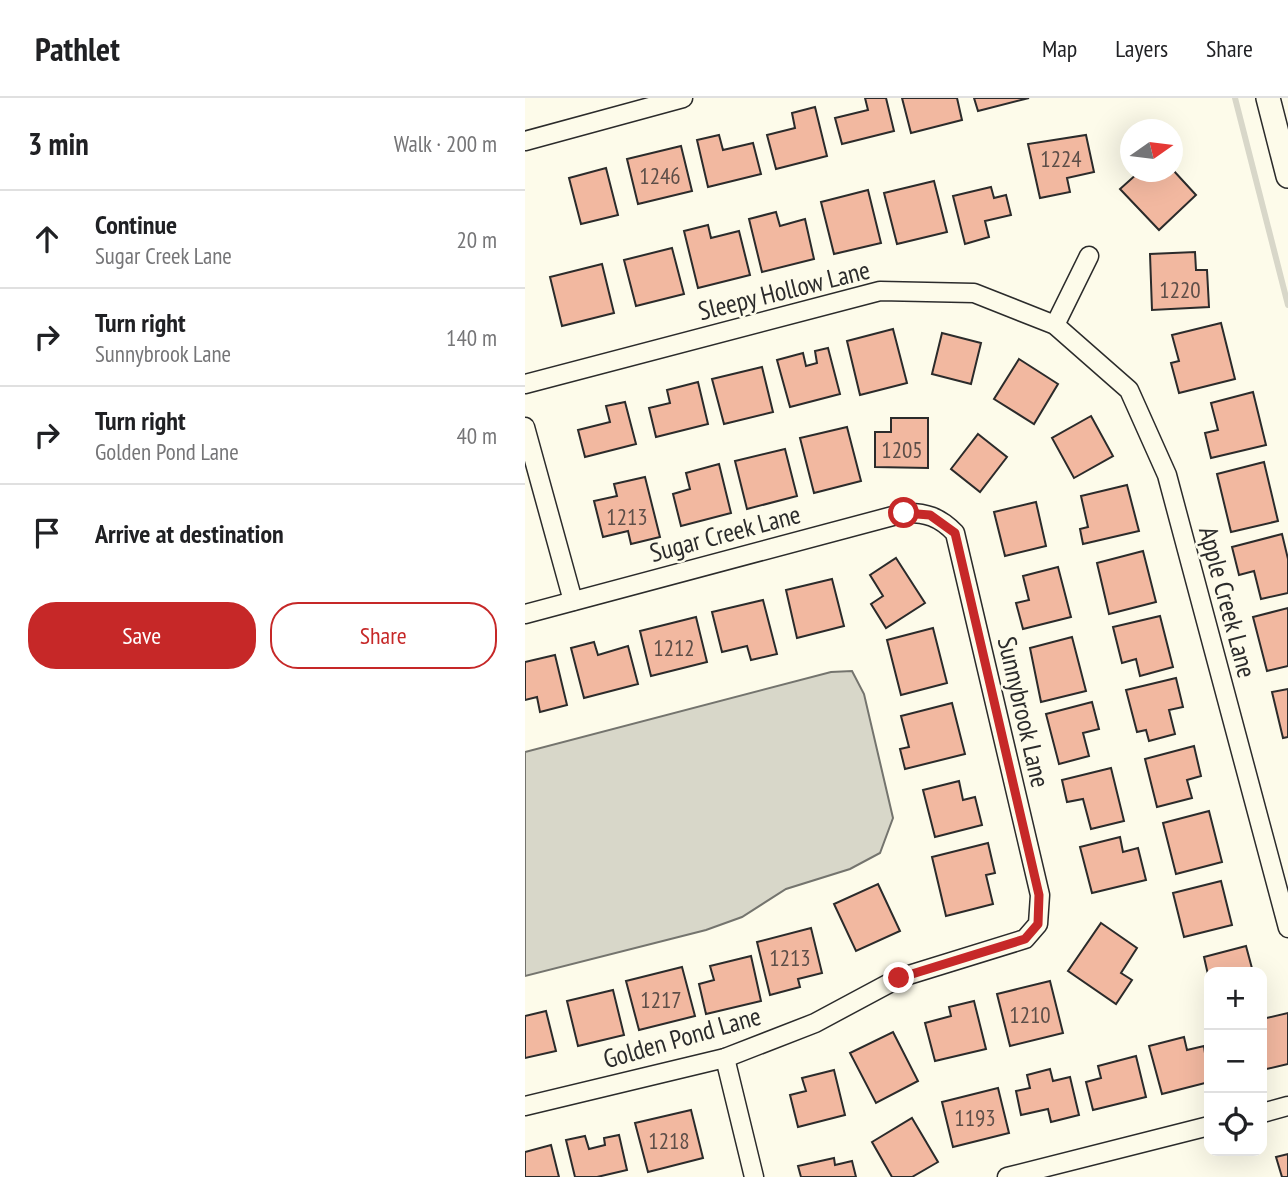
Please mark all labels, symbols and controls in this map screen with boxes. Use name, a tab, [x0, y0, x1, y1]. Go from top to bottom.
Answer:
text: Pathlet	[35, 27, 120, 70]
text: Map	[1042, 33, 1077, 64]
text: Layers	[1115, 33, 1168, 64]
text: Share	[1206, 33, 1253, 64]
north arrow	[1120, 119, 1183, 182]
text: 3 min	[28, 124, 89, 163]
text: Walk · 200 m	[394, 129, 497, 158]
house number: 1224	[1040, 144, 1082, 173]
house number: 1246	[639, 161, 681, 190]
text: Continue	[95, 208, 177, 241]
icon: ahead	[28, 220, 66, 258]
text: 20 m	[456, 225, 497, 254]
text: Sugar Creek Lane	[95, 241, 232, 270]
street label: Sleepy Hollow Lane	[695, 253, 873, 327]
house number: 1220	[1159, 275, 1201, 304]
text: Turn right	[95, 306, 186, 339]
icon: right	[28, 318, 66, 356]
text: 140 m	[446, 323, 497, 352]
text: Sunnybrook Lane	[95, 339, 231, 368]
text: Turn right	[95, 404, 186, 437]
icon: right	[28, 416, 66, 454]
text: 40 m	[456, 421, 497, 450]
house number: 1205	[881, 435, 923, 464]
text: Golden Pond Lane	[95, 437, 239, 466]
street label: Sugar Creek Lane	[646, 497, 804, 569]
route start	[888, 497, 919, 528]
house number: 1213	[606, 502, 648, 531]
icon: arrive	[28, 514, 66, 552]
text: Arrive at destination	[95, 517, 284, 550]
street label: Apple Creek Lane	[1192, 523, 1264, 681]
button: Save	[28, 602, 256, 669]
button: Share	[270, 602, 497, 669]
house number: 1212	[653, 633, 695, 662]
street label: Sunnybrook Lane	[991, 633, 1057, 791]
house number: 1213	[769, 943, 811, 972]
route end	[883, 962, 914, 993]
map controls	[1204, 967, 1267, 1156]
button: +	[1204, 967, 1267, 1030]
house number: 1217	[640, 985, 682, 1014]
street label: Golden Pond Lane	[599, 999, 765, 1075]
house number: 1210	[1009, 1000, 1051, 1029]
button: −	[1204, 1030, 1267, 1093]
button: locate	[1204, 1093, 1267, 1156]
house number: 1193	[954, 1103, 996, 1132]
house number: 1218	[648, 1126, 690, 1155]

